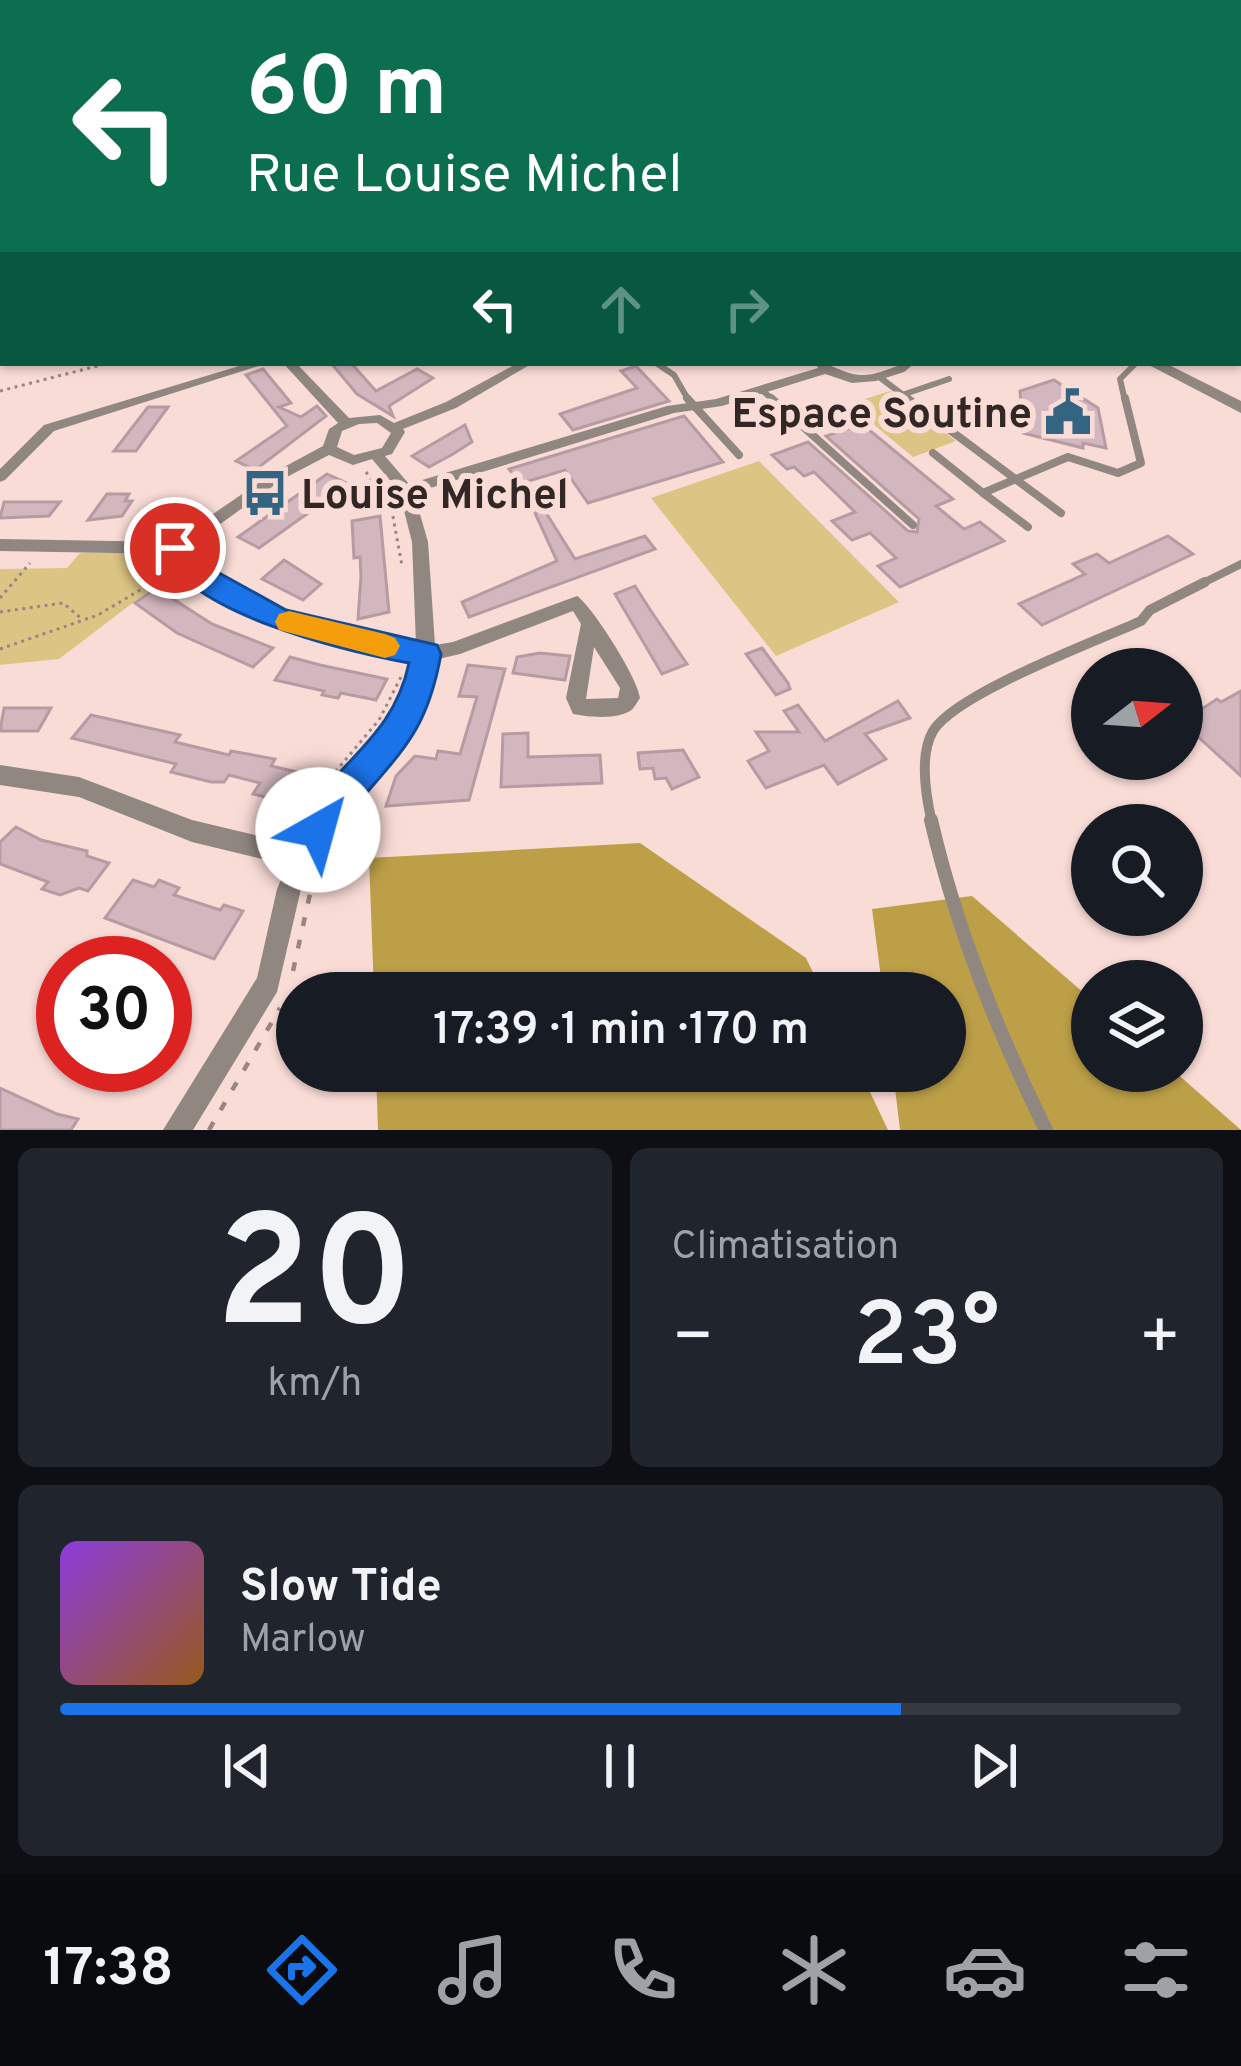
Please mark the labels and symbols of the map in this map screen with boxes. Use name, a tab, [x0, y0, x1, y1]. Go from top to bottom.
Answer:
public building icon: Espace Soutine	[1043, 387, 1093, 437]
place label: Espace Soutine	[732, 390, 1032, 443]
bus stop icon: Louise Michel	[240, 468, 290, 518]
place label: Louise Michel	[301, 471, 569, 524]
pin	[124, 497, 226, 599]
north arrow	[1071, 648, 1203, 780]
position arrow	[255, 767, 381, 893]
speed limit sign: 30	[36, 936, 192, 1092]

